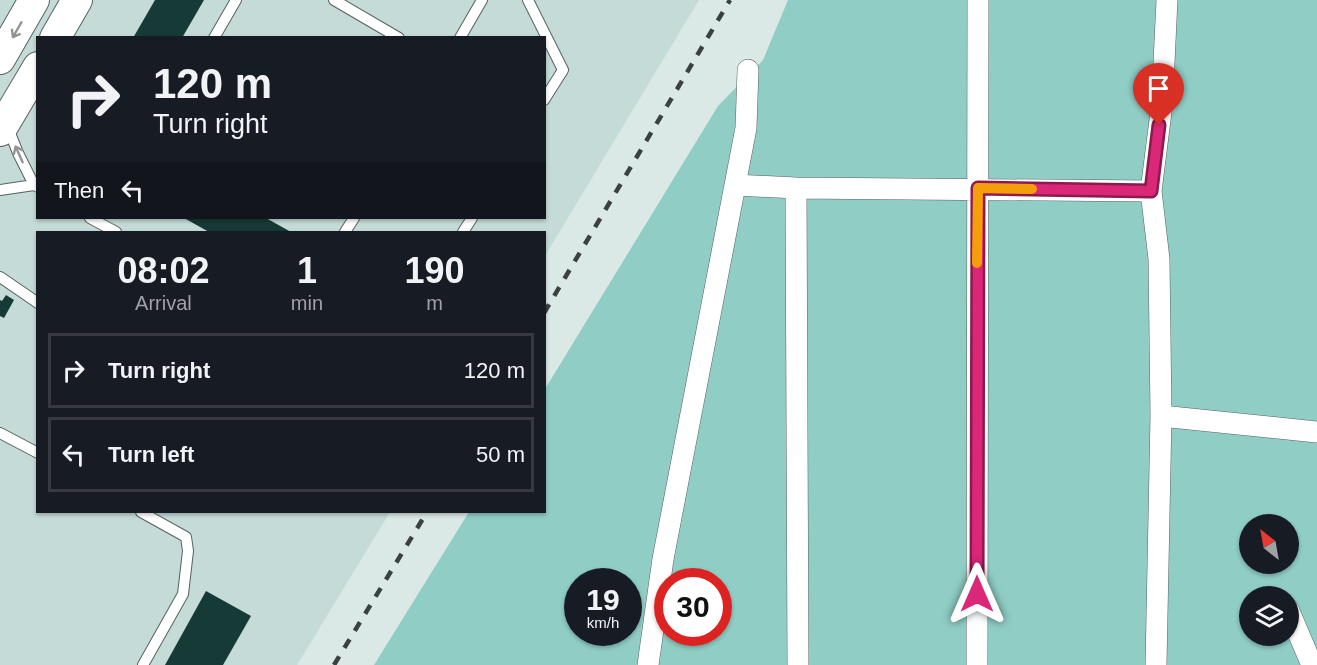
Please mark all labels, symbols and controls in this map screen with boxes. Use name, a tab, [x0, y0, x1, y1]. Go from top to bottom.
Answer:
one-way arrow	[11, 21, 23, 38]
icon: right	[54, 60, 132, 138]
text: 120 m	[153, 60, 272, 107]
pin	[1133, 63, 1184, 125]
icon: arrive	[1142, 72, 1175, 105]
text: Turn right	[153, 109, 268, 139]
one-way arrow	[12, 145, 24, 163]
icon: left	[116, 174, 149, 207]
text: Then	[54, 178, 104, 203]
text: 08:02	[117, 250, 209, 291]
text: 1	[297, 250, 317, 291]
text: 190	[404, 250, 465, 291]
text: Arrival	[135, 292, 192, 314]
text: min	[291, 292, 323, 314]
text: m	[426, 292, 443, 314]
icon: right	[57, 354, 90, 387]
text: Turn right	[108, 358, 210, 383]
text: 120 m	[464, 358, 525, 383]
icon: left	[57, 438, 90, 471]
text: Turn left	[108, 442, 194, 467]
text: 50 m	[476, 442, 525, 467]
north arrow	[1239, 514, 1299, 574]
map controls	[1239, 514, 1299, 646]
position arrow	[945, 562, 1009, 626]
speed limit sign: 30	[654, 568, 732, 646]
text: 19	[586, 583, 620, 616]
button: layers	[1239, 586, 1299, 646]
text: km/h	[587, 614, 619, 631]

